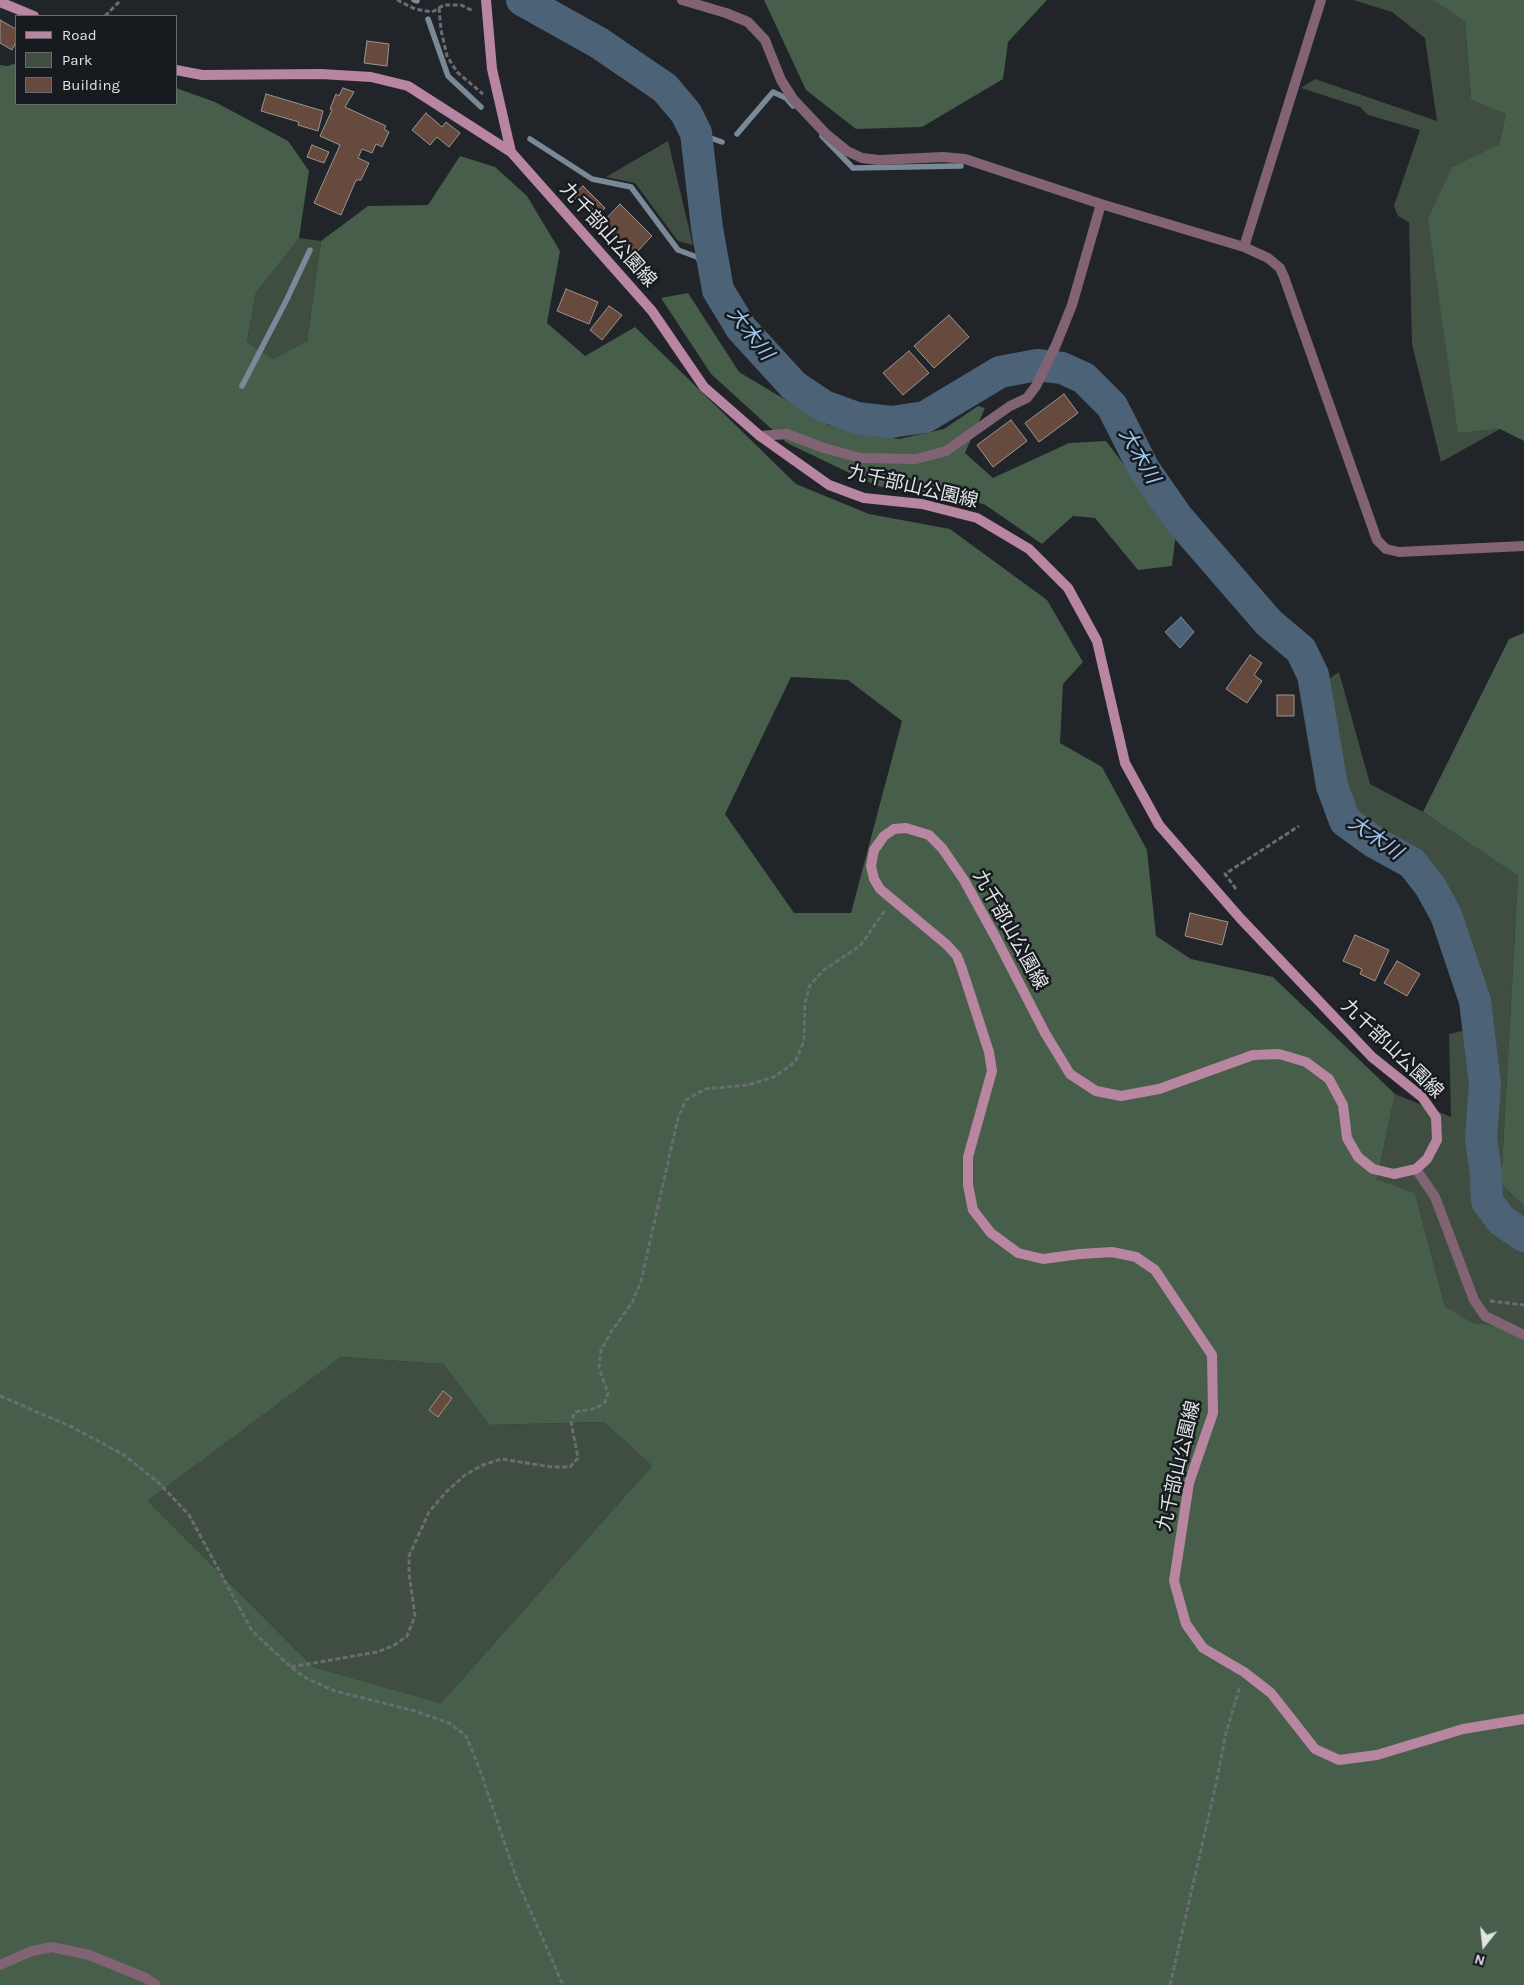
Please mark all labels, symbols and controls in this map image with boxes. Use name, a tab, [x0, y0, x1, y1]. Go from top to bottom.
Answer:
legend	[15, 15, 178, 105]
text: Road	[62, 26, 97, 44]
text: Park	[62, 51, 92, 69]
text: Building	[62, 76, 120, 94]
street label: 九千部山公園線	[555, 178, 661, 292]
water label: 大木川	[722, 303, 778, 365]
water label: 大木川	[1114, 424, 1164, 488]
street label: 九千部山公園線	[846, 461, 980, 513]
water label: 大木川	[1344, 811, 1406, 865]
street label: 九千部山公園線	[968, 866, 1052, 994]
street label: 九千部山公園線	[1336, 995, 1448, 1103]
street label: 九千部山公園線	[1153, 1399, 1205, 1533]
north arrow	[1459, 1920, 1509, 1970]
text: N	[1473, 1950, 1487, 1969]

